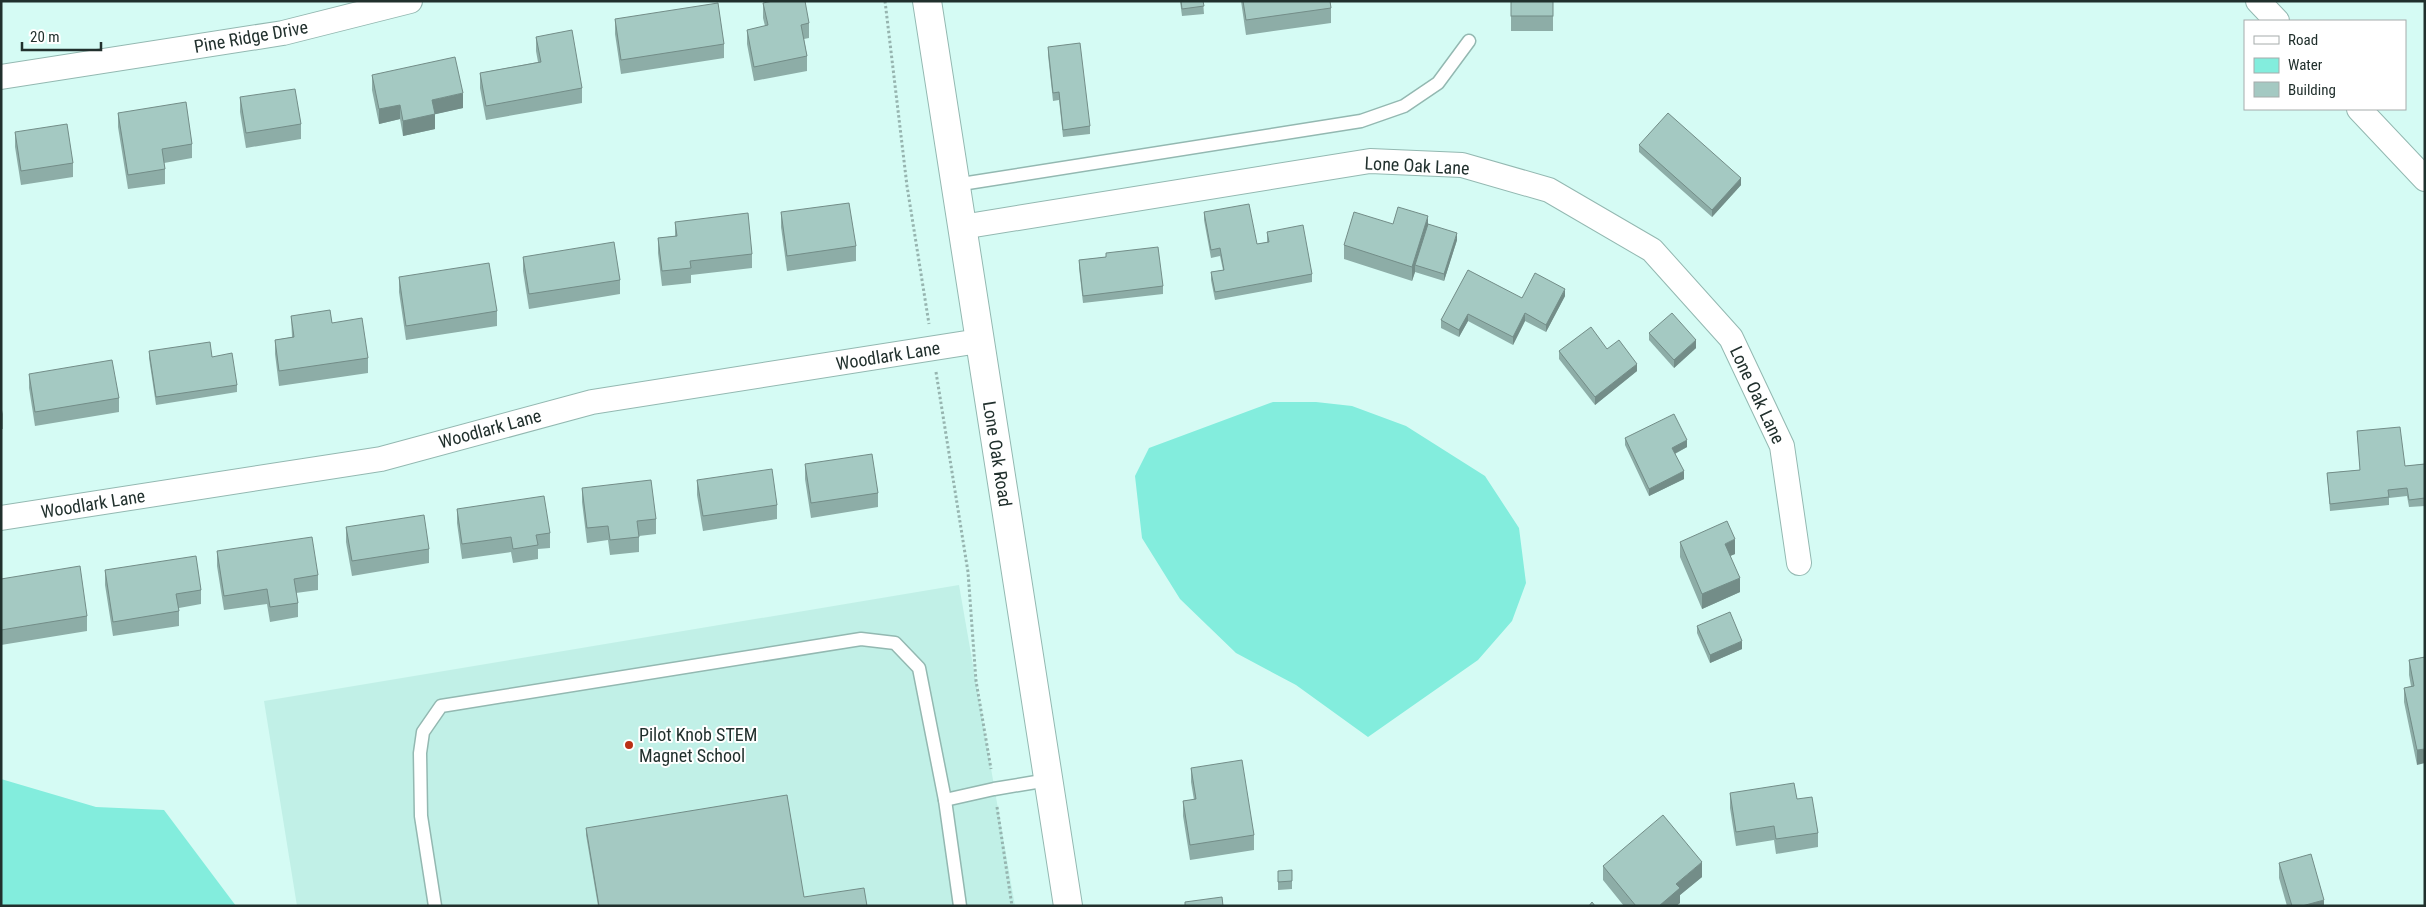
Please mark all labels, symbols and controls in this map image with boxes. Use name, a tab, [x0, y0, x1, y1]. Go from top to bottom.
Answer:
street label: Pine Ridge Drive	[192, 16, 310, 57]
scale bar	[22, 20, 101, 52]
legend	[2244, 20, 2406, 110]
text: 20 m	[30, 28, 60, 46]
text: Road	[2288, 31, 2318, 49]
text: Water	[2288, 56, 2323, 74]
text: Building	[2288, 81, 2336, 99]
street label: Lone Oak Lane	[1364, 152, 1470, 179]
street label: Woodlark Lane	[834, 337, 942, 374]
street label: Lone Oak Lane	[1726, 343, 1789, 447]
street label: Lone Oak Road	[979, 400, 1016, 508]
street label: Woodlark Lane	[436, 405, 543, 452]
street label: Woodlark Lane	[39, 485, 147, 522]
place label: Pilot Knob STEM Magnet School	[639, 724, 757, 766]
marker: Pilot Knob STEM Magnet School	[623, 739, 635, 751]

